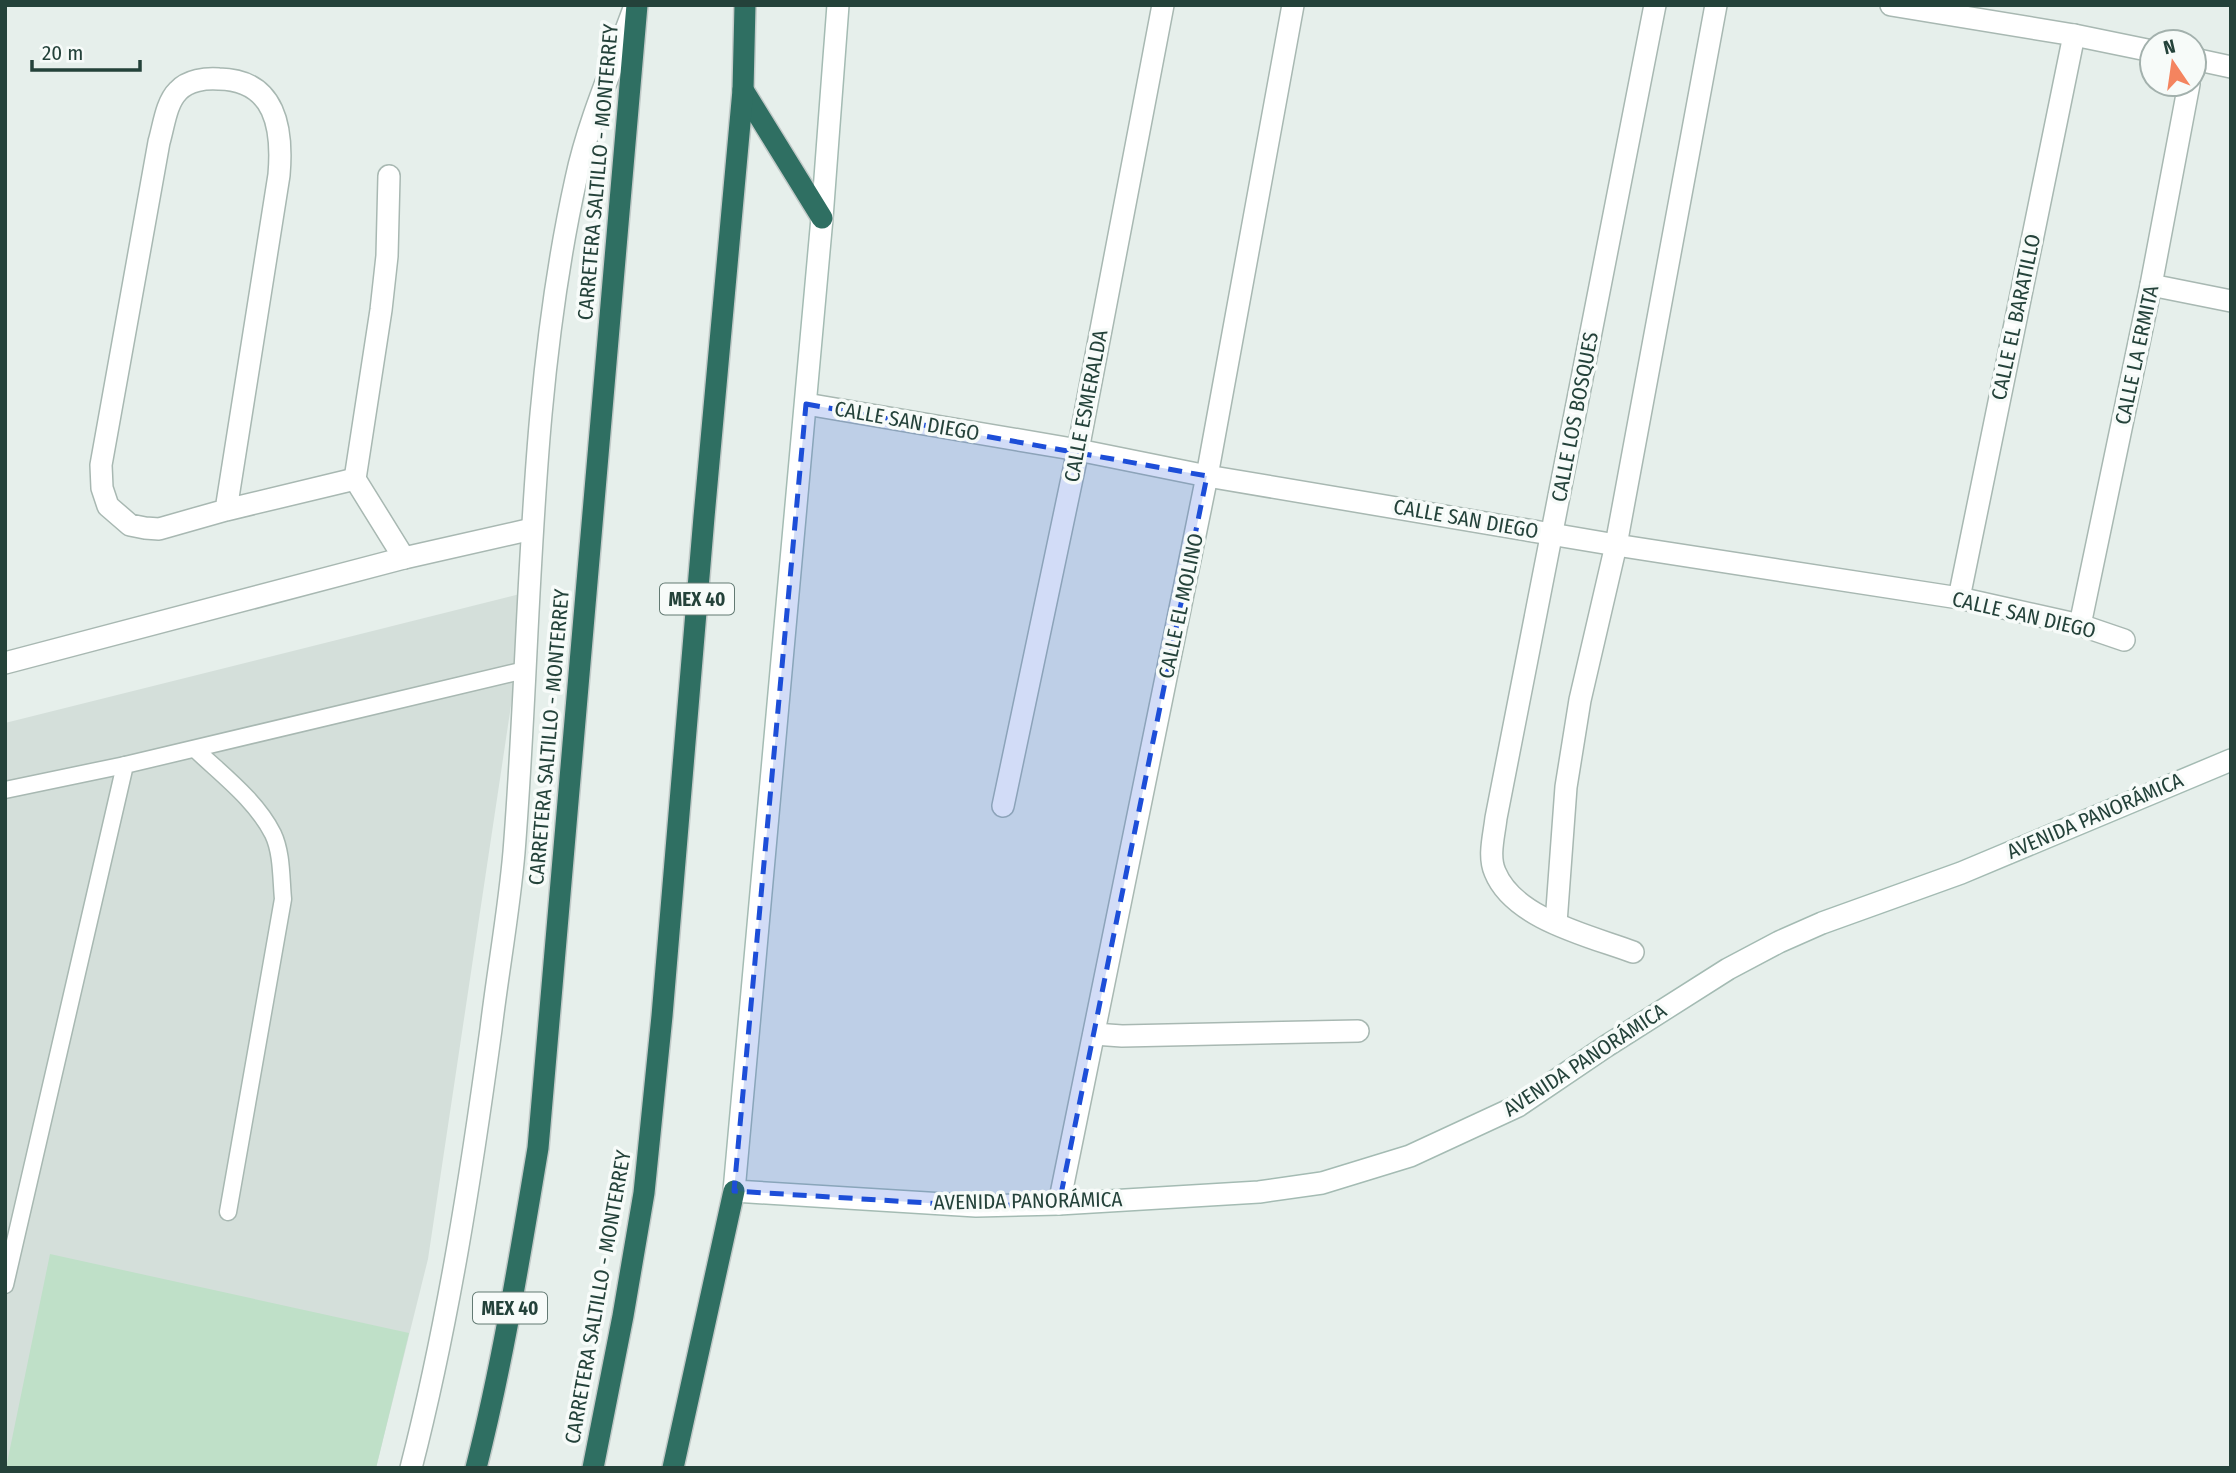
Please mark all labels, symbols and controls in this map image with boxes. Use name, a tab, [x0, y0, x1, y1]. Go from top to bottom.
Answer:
street label: CARRETERA SALTILLO - MONTERREY	[572, 22, 624, 321]
scale bar	[32, 28, 140, 72]
north arrow	[2138, 28, 2208, 98]
text: N	[2161, 34, 2177, 59]
text: 20 m	[42, 40, 83, 66]
street label: CALLE EL BARATILLO	[1986, 232, 2046, 402]
street label: CALLE LA ERMITA	[2110, 283, 2164, 427]
street label: CALLE ESMERALDA	[1058, 328, 1114, 484]
street label: CALLE LOS BOSQUES	[1546, 330, 1604, 504]
street label: CALLE SAN DIEGO	[833, 395, 981, 447]
street label: CALLE SAN DIEGO	[1392, 493, 1540, 545]
street label: CALLE EL MOLINO	[1153, 531, 1209, 681]
road number: MEX 40	[660, 584, 734, 614]
street label: CALLE SAN DIEGO	[1950, 586, 2098, 644]
street label: CARRETERA SALTILLO - MONTERREY	[523, 587, 575, 886]
street label: AVENIDA PANORÁMICA	[2003, 767, 2187, 865]
street label: AVENIDA PANORÁMICA	[1499, 998, 1671, 1122]
street label: CARRETERA SALTILLO - MONTERREY	[559, 1148, 637, 1446]
street label: AVENIDA PANORÁMICA	[933, 1186, 1123, 1216]
road number: MEX 40	[473, 1292, 547, 1324]

